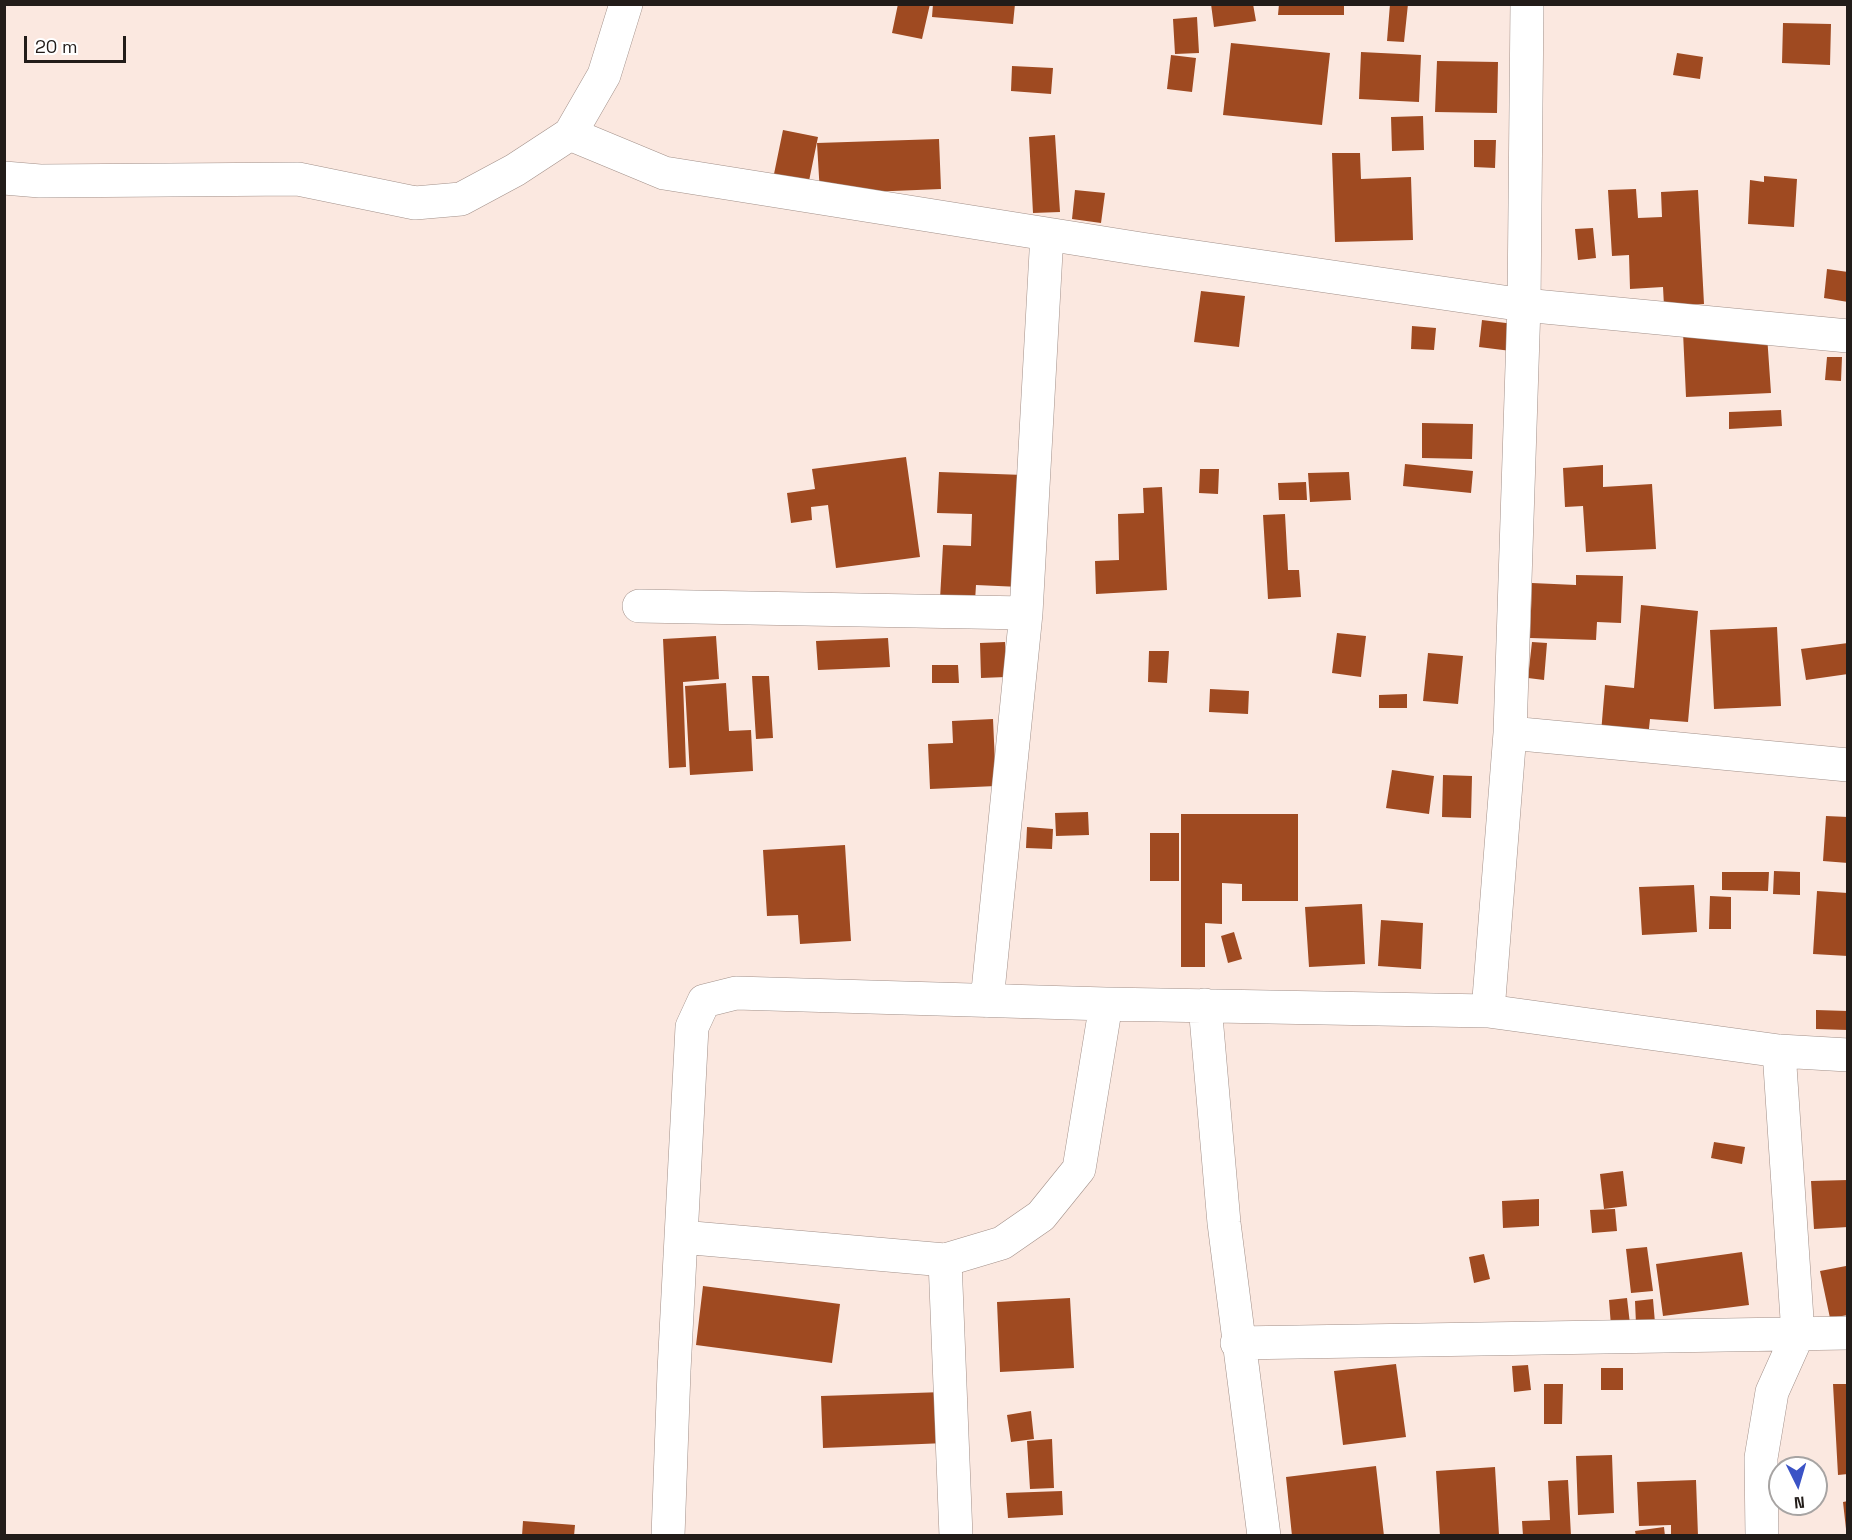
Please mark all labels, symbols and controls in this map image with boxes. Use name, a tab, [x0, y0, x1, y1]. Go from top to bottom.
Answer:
scale bar	[27, 24, 129, 62]
text: 20 m	[35, 35, 78, 58]
north arrow	[1768, 1456, 1828, 1516]
text: N	[1793, 1492, 1806, 1513]

